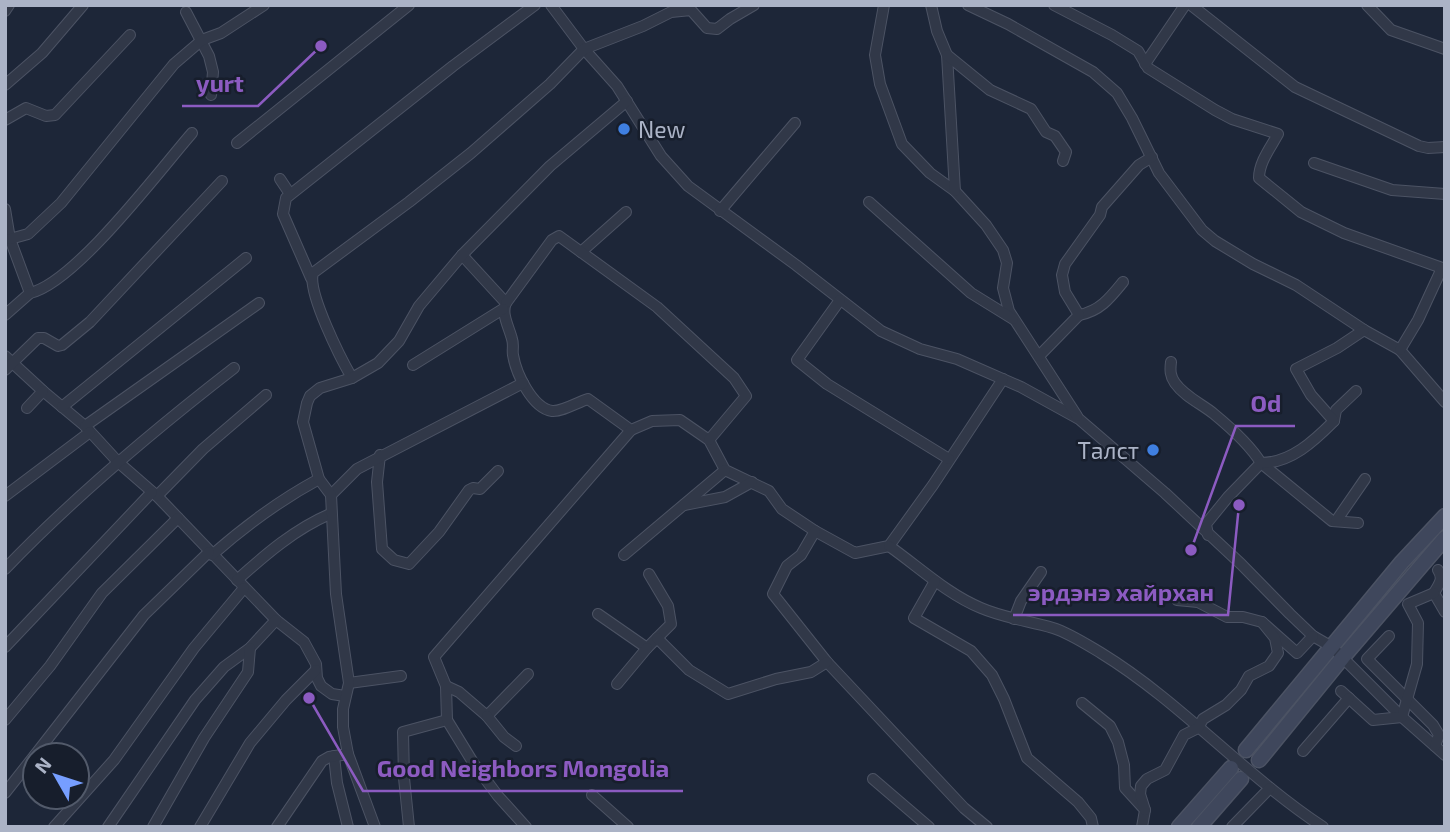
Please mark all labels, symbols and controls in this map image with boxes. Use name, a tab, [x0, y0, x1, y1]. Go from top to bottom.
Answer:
callout: yurt	[182, 61, 258, 106]
text: yurt	[196, 68, 244, 97]
place label: New	[638, 115, 686, 143]
marker: New	[616, 121, 632, 137]
callout: Od	[1236, 381, 1295, 426]
text: Od	[1251, 388, 1281, 417]
place label: Талст	[1077, 436, 1139, 464]
marker: Талст	[1145, 442, 1161, 458]
callout: эрдэнэ хайрхан	[1013, 570, 1228, 615]
text: эрдэнэ хайрхан	[1028, 577, 1214, 606]
north arrow	[21, 741, 91, 811]
callout: Good Neighbors Mongolia	[363, 746, 683, 791]
text: N	[29, 752, 56, 778]
text: Good Neighbors Mongolia	[377, 753, 669, 782]

